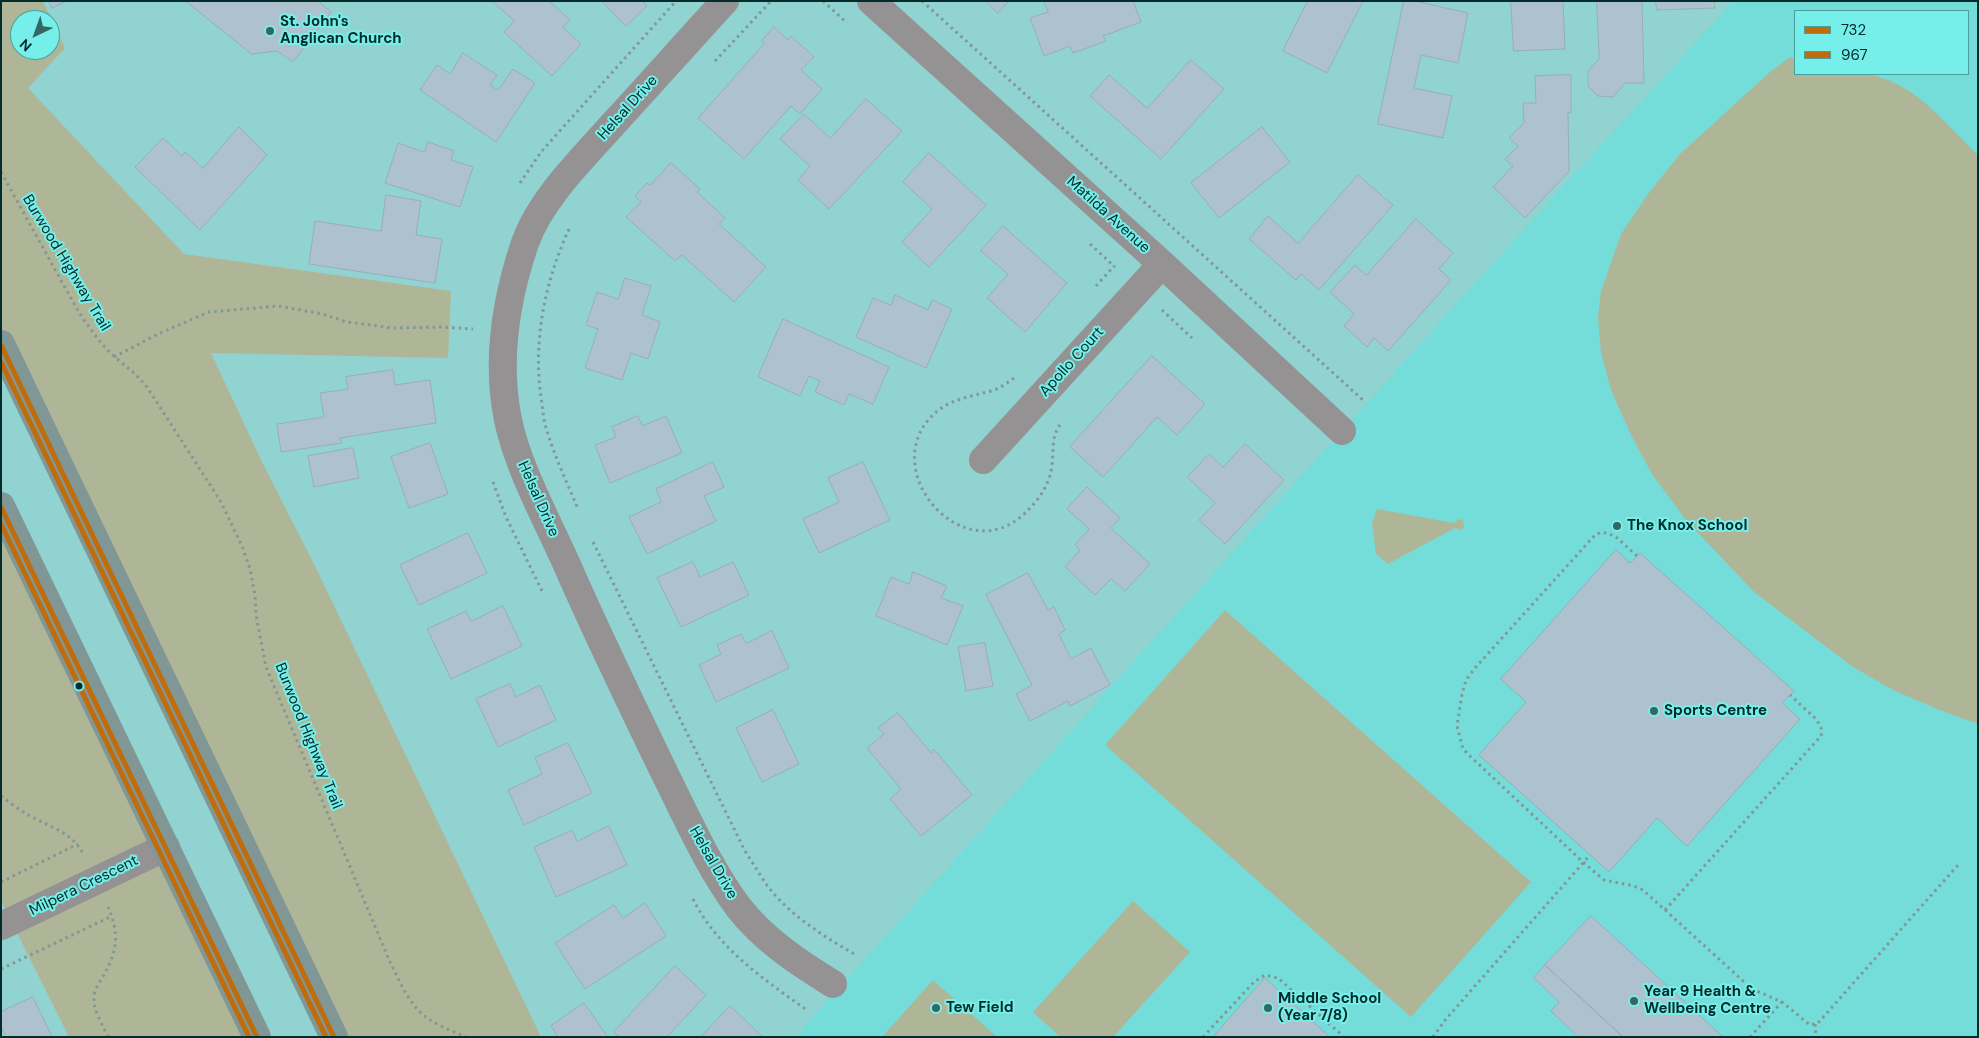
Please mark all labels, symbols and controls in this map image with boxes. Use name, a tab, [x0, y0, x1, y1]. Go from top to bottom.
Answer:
north arrow	[10, 10, 60, 60]
legend	[1794, 10, 1969, 75]
place label: St. John's Anglican Church	[280, 13, 402, 48]
text: 732	[1841, 20, 1866, 40]
marker: St. John's Anglican Church	[264, 25, 276, 37]
text: N	[16, 35, 35, 56]
text: 967	[1841, 45, 1867, 65]
street label: Helsal Drive	[594, 72, 662, 144]
street label: Matilda Avenue	[1063, 173, 1153, 257]
street label: Burwood Highway Trail	[18, 192, 114, 334]
street label: Apollo Court	[1036, 323, 1108, 401]
street label: Helsal Drive	[513, 459, 563, 539]
place label: The Knox School	[1627, 517, 1747, 535]
marker: The Knox School	[1611, 520, 1623, 532]
street label: Burwood Highway Trail	[270, 660, 346, 812]
unlabelled marker	[74, 681, 84, 691]
place label: Sports Centre	[1664, 702, 1767, 720]
marker: Sports Centre	[1648, 705, 1660, 717]
street label: Helsal Drive	[685, 824, 741, 902]
street label: Milpera Crescent	[27, 852, 141, 920]
place label: Year 9 Health & Wellbeing Centre	[1644, 983, 1771, 1018]
place label: Middle School (Year 7/8)	[1278, 990, 1381, 1025]
marker: Year 9 Health & Wellbeing Centre	[1628, 995, 1640, 1007]
place label: Tew Field	[946, 999, 1013, 1017]
marker: Tew Field	[930, 1002, 942, 1014]
marker: Middle School (Year 7/8)	[1262, 1002, 1274, 1014]

